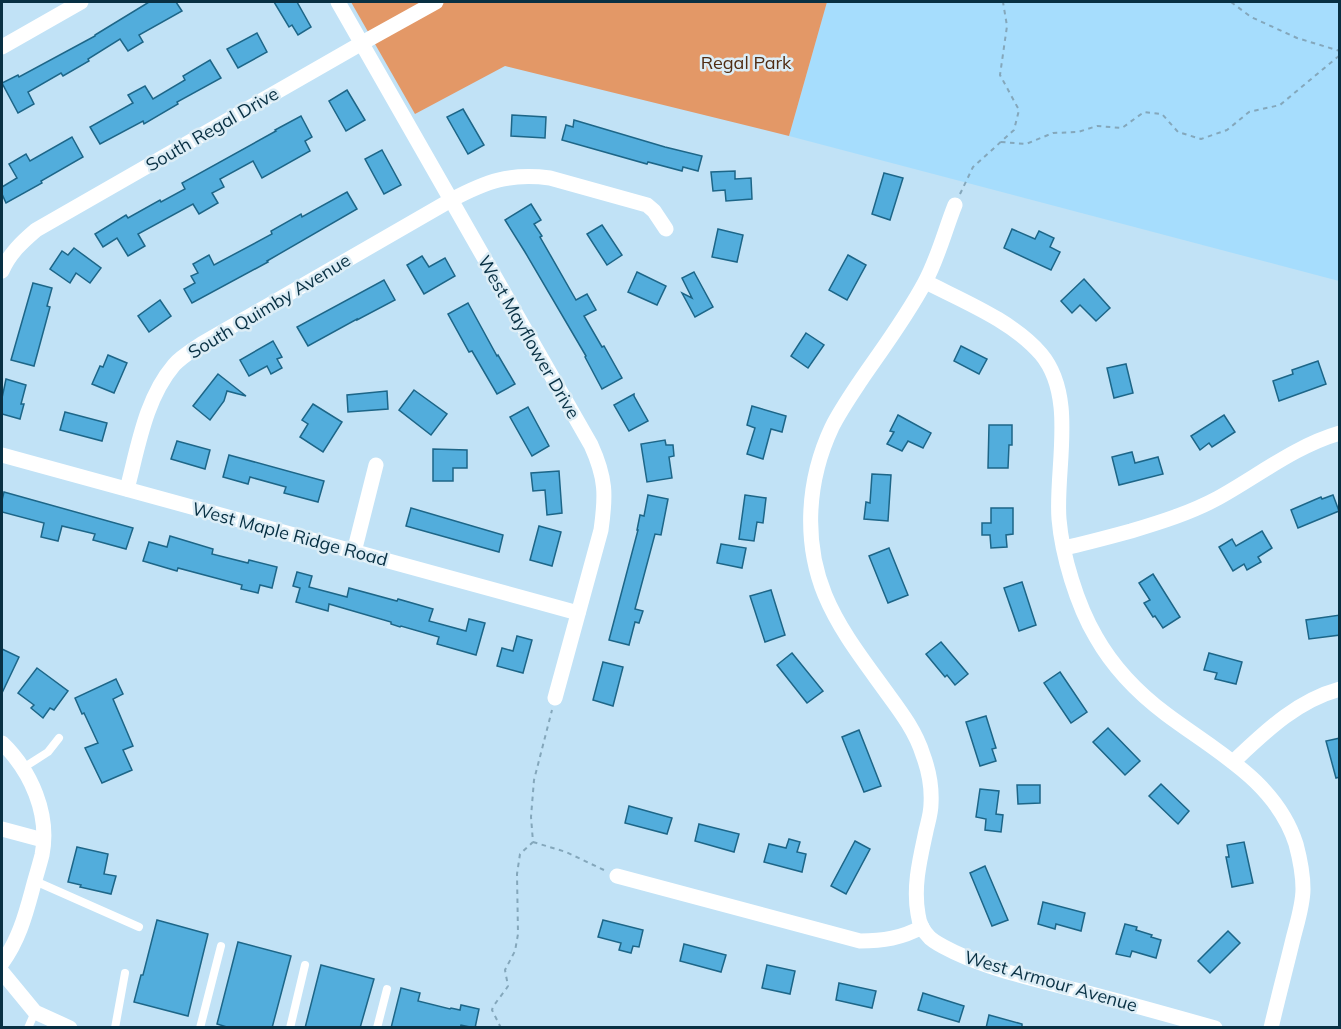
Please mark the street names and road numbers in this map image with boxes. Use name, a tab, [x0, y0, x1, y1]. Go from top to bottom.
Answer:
street label: South Regal Drive	[141, 82, 283, 176]
street label: South Quimby Avenue	[184, 248, 354, 364]
street label: West Mayflower Drive	[473, 251, 585, 423]
street label: West Maple Ridge Road	[190, 497, 390, 571]
street label: West Armour Avenue	[962, 945, 1140, 1017]

